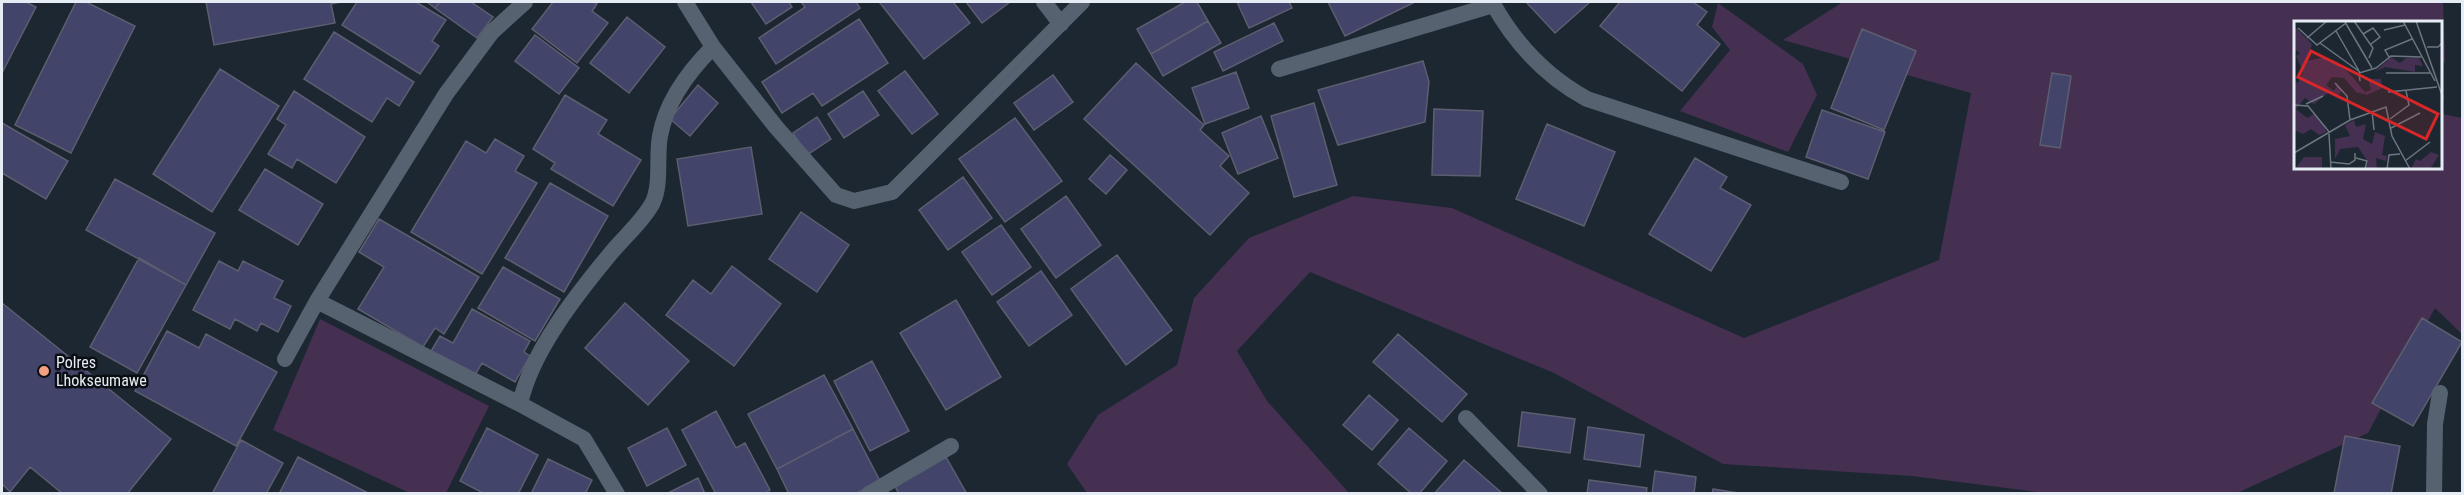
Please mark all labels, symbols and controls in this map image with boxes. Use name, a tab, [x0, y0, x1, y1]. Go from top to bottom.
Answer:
inset map	[2294, 21, 2443, 170]
place label: Polres Lhokseumawe	[56, 353, 147, 390]
marker: Polres Lhokseumawe	[37, 364, 51, 378]

